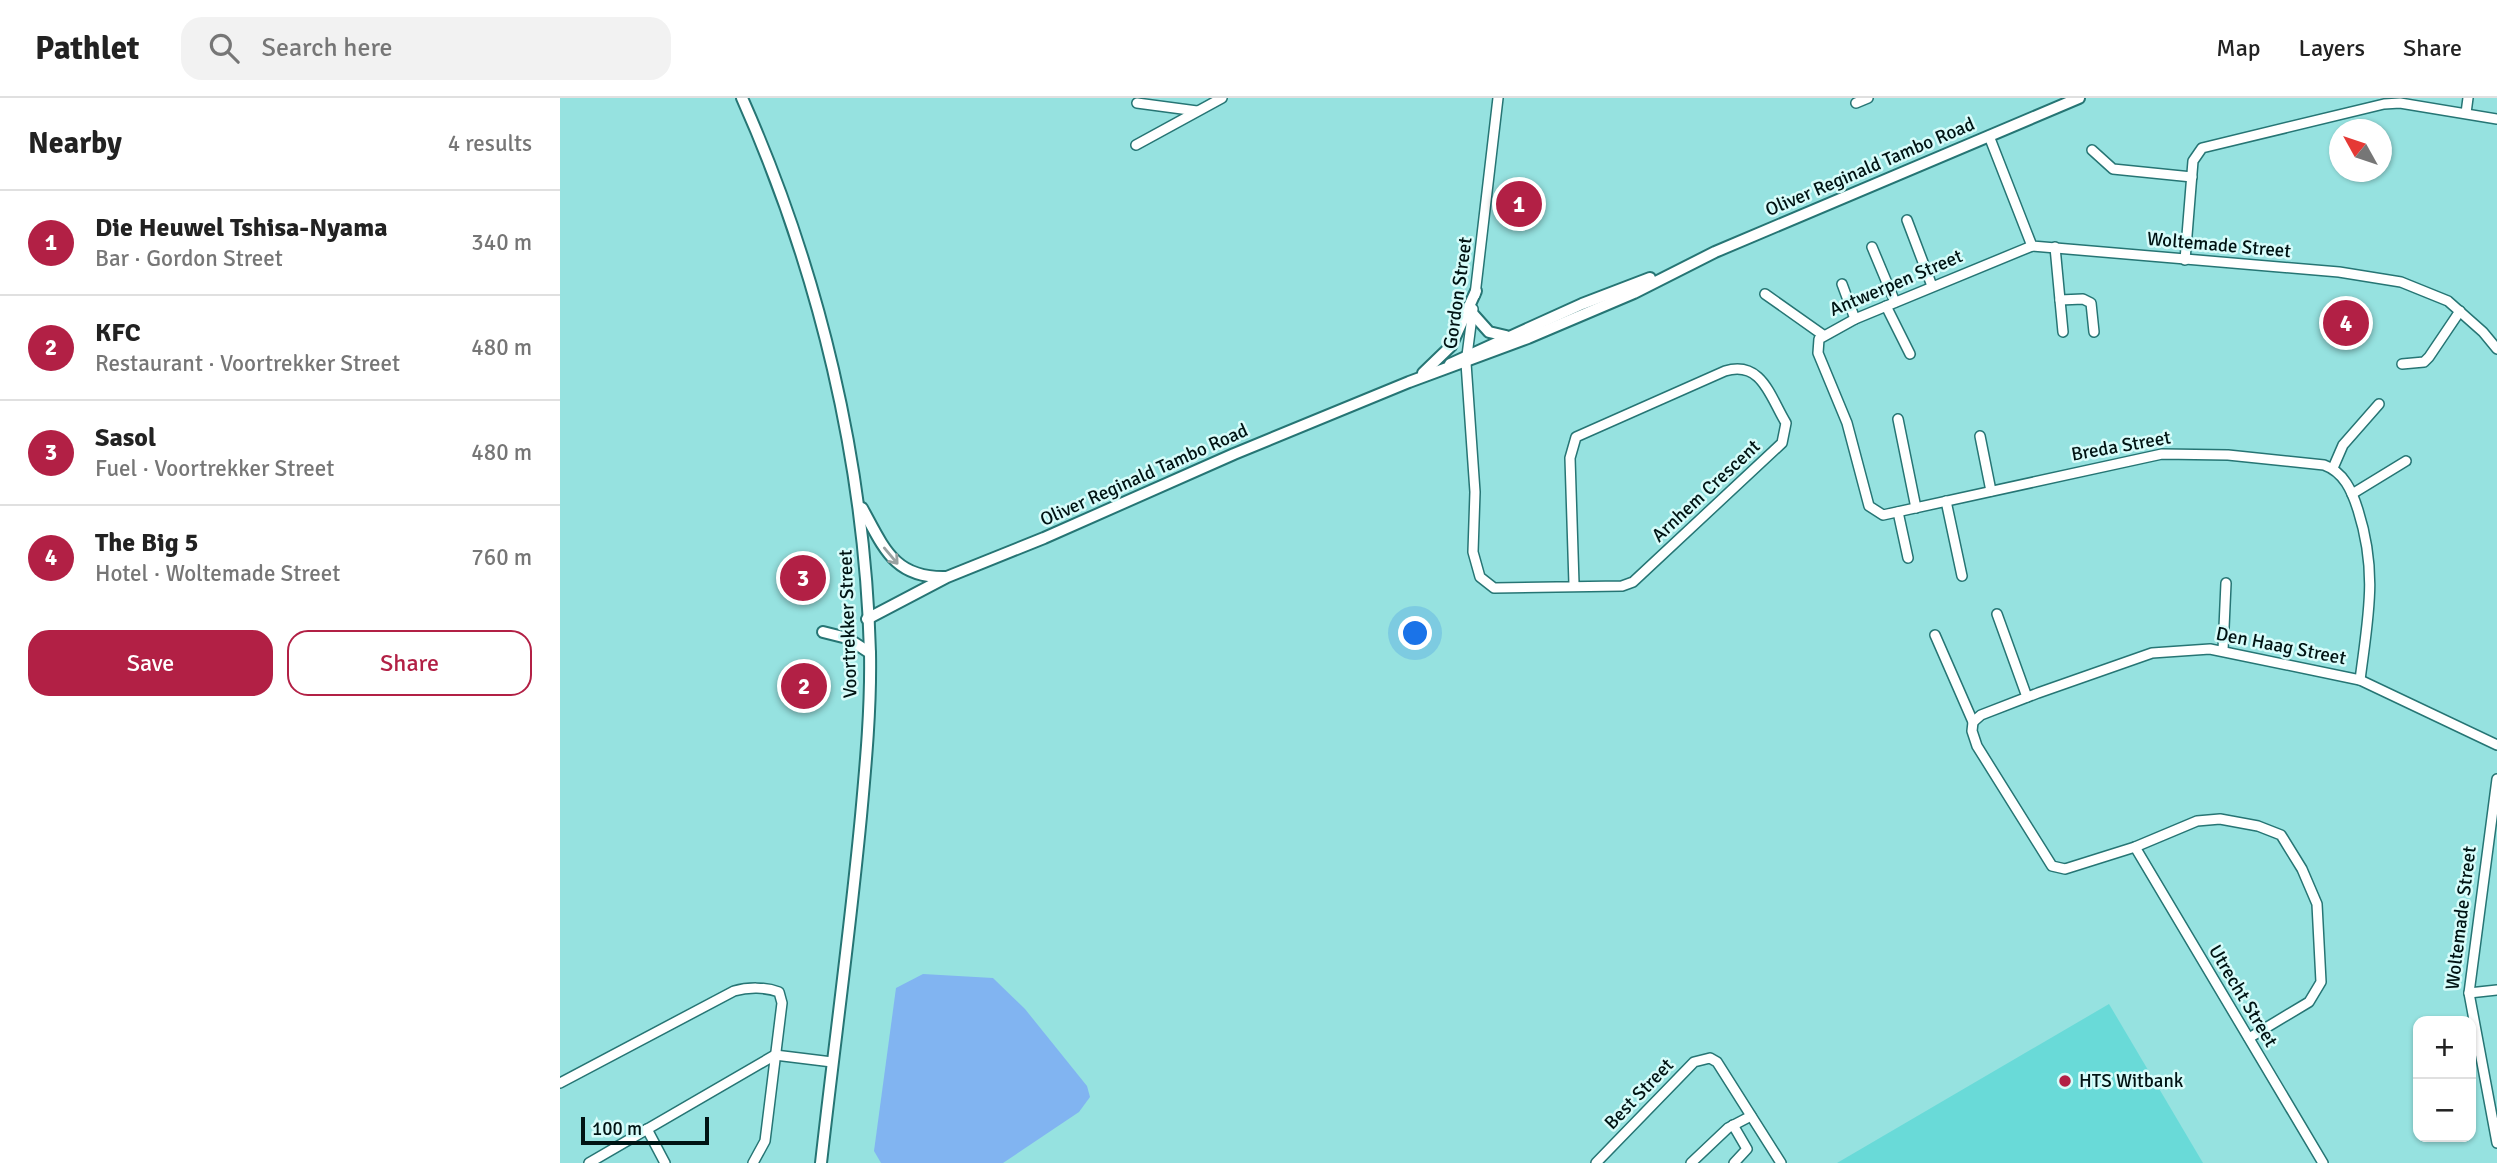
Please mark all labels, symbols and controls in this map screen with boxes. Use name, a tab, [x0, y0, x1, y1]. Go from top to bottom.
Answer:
search box	[181, 17, 671, 80]
text: Pathlet	[35, 28, 139, 69]
icon: search	[205, 29, 243, 67]
text: Search here	[261, 32, 393, 64]
text: Map	[2216, 33, 2261, 63]
text: Layers	[2299, 33, 2365, 63]
text: Share	[2403, 33, 2462, 63]
street label: Oliver Reginald Tambo Road	[1762, 112, 1978, 222]
north arrow	[2329, 119, 2392, 182]
text: Nearby	[28, 125, 122, 162]
text: 4 results	[448, 129, 532, 158]
pin: 1	[1496, 178, 1542, 230]
text: Die Heuwel Tshisa-Nyama	[95, 212, 388, 244]
street label: Woltemade Street	[2146, 227, 2292, 263]
text: 1	[45, 228, 57, 257]
text: 340 m	[471, 228, 532, 257]
street label: Gordon Street	[1438, 235, 1478, 351]
text: Bar · Gordon Street	[95, 244, 283, 273]
street label: Antwerpen Street	[1826, 244, 1967, 322]
pin: 4	[2323, 297, 2369, 349]
text: KFC	[95, 317, 141, 349]
text: 2	[45, 333, 57, 362]
text: 480 m	[471, 333, 532, 362]
text: Restaurant · Voortrekker Street	[95, 349, 400, 378]
street label: Oliver Reginald Tambo Road	[1036, 418, 1252, 532]
text: Sasol	[95, 422, 156, 454]
street label: Breda Street	[2069, 425, 2173, 467]
street label: Arnhem Crescent	[1647, 434, 1765, 547]
text: 3	[45, 438, 57, 467]
text: 480 m	[471, 438, 532, 467]
text: Fuel · Voortrekker Street	[95, 454, 334, 483]
text: The Big 5	[95, 527, 198, 559]
text: 4	[45, 543, 57, 572]
text: 760 m	[471, 543, 532, 572]
one-way arrow	[883, 547, 899, 565]
street label: Voortrekker Street	[833, 549, 863, 699]
pin: 3	[780, 552, 826, 604]
text: Hotel · Woltemade Street	[95, 559, 340, 588]
your location	[1398, 616, 1432, 650]
street label: Den Haag Street	[2214, 622, 2348, 670]
button: Save	[28, 630, 273, 696]
button: Share	[287, 630, 532, 696]
pin: 2	[781, 660, 827, 712]
street label: Woltemade Street	[2440, 844, 2482, 991]
street label: Utrecht Street	[2203, 940, 2283, 1052]
map controls	[2413, 1016, 2476, 1142]
button: +	[2413, 1016, 2476, 1079]
street label: Best Street	[1599, 1053, 1679, 1135]
place label: HTS Witbank	[2079, 1069, 2184, 1093]
marker: HTS Witbank	[2057, 1073, 2073, 1089]
button: −	[2413, 1079, 2476, 1142]
scale bar	[581, 1114, 709, 1146]
text: 100 m	[592, 1117, 642, 1141]

